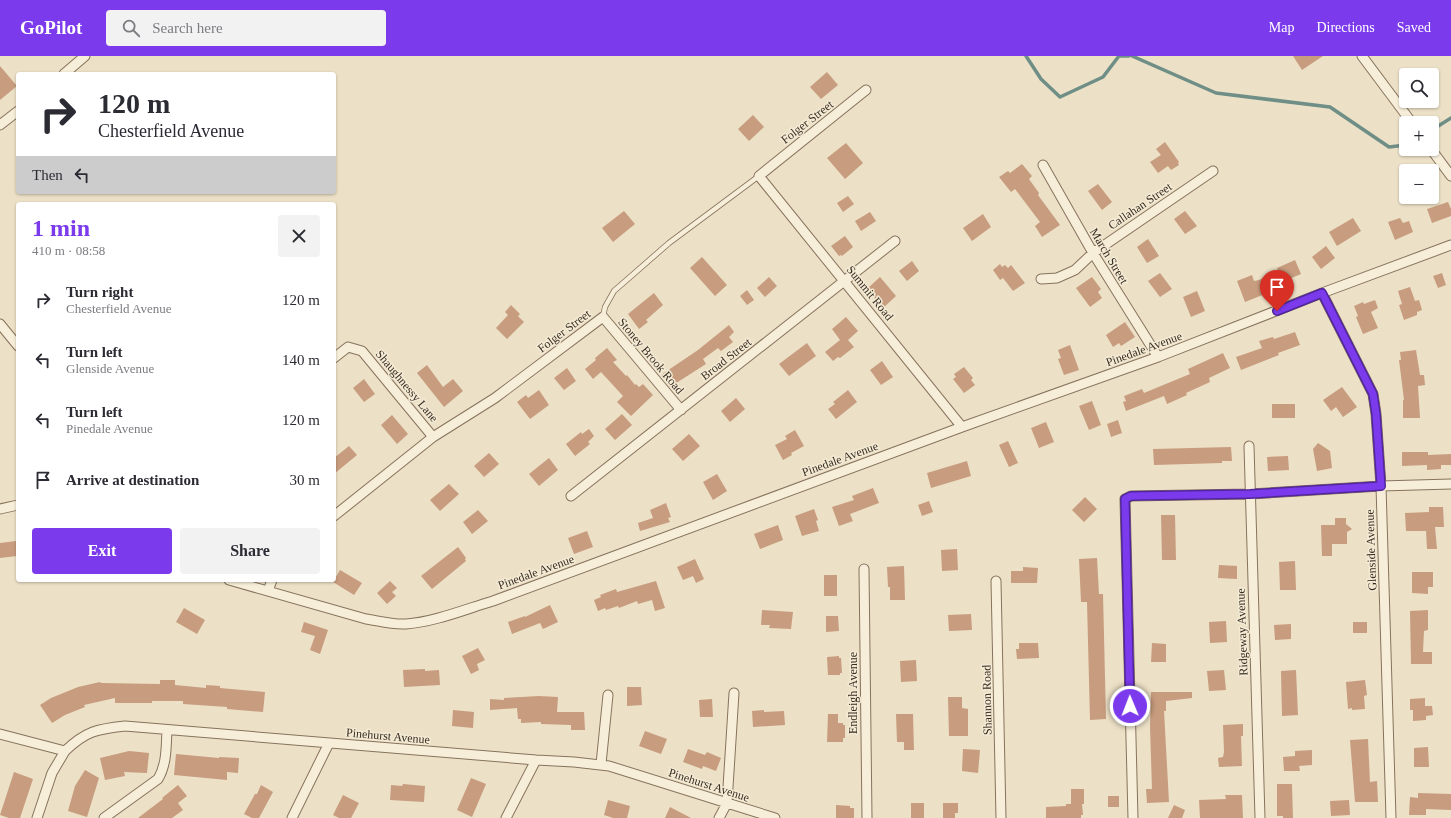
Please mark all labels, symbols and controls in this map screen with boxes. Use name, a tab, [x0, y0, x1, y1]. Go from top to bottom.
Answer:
search box	[106, 10, 386, 46]
text: GoPilot	[20, 17, 82, 38]
icon: search	[120, 17, 142, 39]
text: Search here	[152, 20, 223, 36]
text: Map	[1269, 20, 1294, 35]
text: Directions	[1316, 20, 1375, 35]
text: Saved	[1397, 20, 1431, 35]
map controls	[1399, 68, 1439, 204]
button: search	[1399, 68, 1439, 108]
icon: right	[32, 88, 84, 140]
text: 120 m	[98, 88, 170, 119]
street label: Folger Street	[778, 97, 836, 147]
button: +	[1399, 116, 1439, 156]
text: Chesterfield Avenue	[98, 121, 244, 141]
icon: left	[71, 164, 93, 186]
button: −	[1399, 164, 1439, 204]
text: Then	[32, 167, 63, 183]
street label: Callahan Street	[1106, 179, 1175, 232]
text: 1 min	[32, 215, 90, 241]
button: close	[278, 215, 320, 257]
street label: March Street	[1087, 226, 1131, 287]
text: 410 m · 08:58	[32, 243, 105, 258]
street label: Summit Road	[844, 263, 896, 323]
pin	[1260, 270, 1294, 311]
icon: arrive	[1266, 276, 1288, 298]
text: Turn right	[66, 284, 133, 300]
icon: right	[32, 289, 54, 311]
text: 120 m	[282, 292, 320, 308]
text: Chesterfield Avenue	[66, 301, 172, 316]
street label: Folger Street	[535, 306, 594, 355]
street label: Stoney Brook Road	[615, 315, 687, 397]
street label: Pinedale Avenue	[1104, 329, 1184, 369]
street label: Broad Street	[698, 335, 755, 383]
text: Turn left	[66, 344, 123, 360]
street label: Shaughnessy Lane	[373, 347, 441, 425]
icon: left	[32, 349, 54, 371]
text: 140 m	[282, 352, 320, 368]
text: Glenside Avenue	[66, 361, 154, 376]
text: Turn left	[66, 404, 123, 420]
icon: left	[32, 409, 54, 431]
text: 120 m	[282, 412, 320, 428]
text: Pinedale Avenue	[66, 421, 153, 436]
street label: Pinedale Avenue	[800, 439, 880, 479]
icon: arrive	[32, 469, 54, 491]
text: Arrive at destination	[66, 472, 199, 488]
text: 30 m	[290, 472, 320, 488]
street label: Glenside Avenue	[1363, 509, 1379, 591]
button: Exit	[32, 528, 172, 574]
button: Share	[180, 528, 320, 574]
street label: Pinedale Avenue	[496, 552, 576, 592]
street label: Ridgeway Avenue	[1233, 588, 1251, 676]
street label: Endleigh Avenue	[846, 652, 860, 734]
street label: Shannon Road	[979, 665, 995, 735]
position arrow	[1109, 685, 1151, 727]
street label: Pinehurst Avenue	[345, 725, 431, 747]
street label: Pinehurst Avenue	[667, 765, 751, 805]

